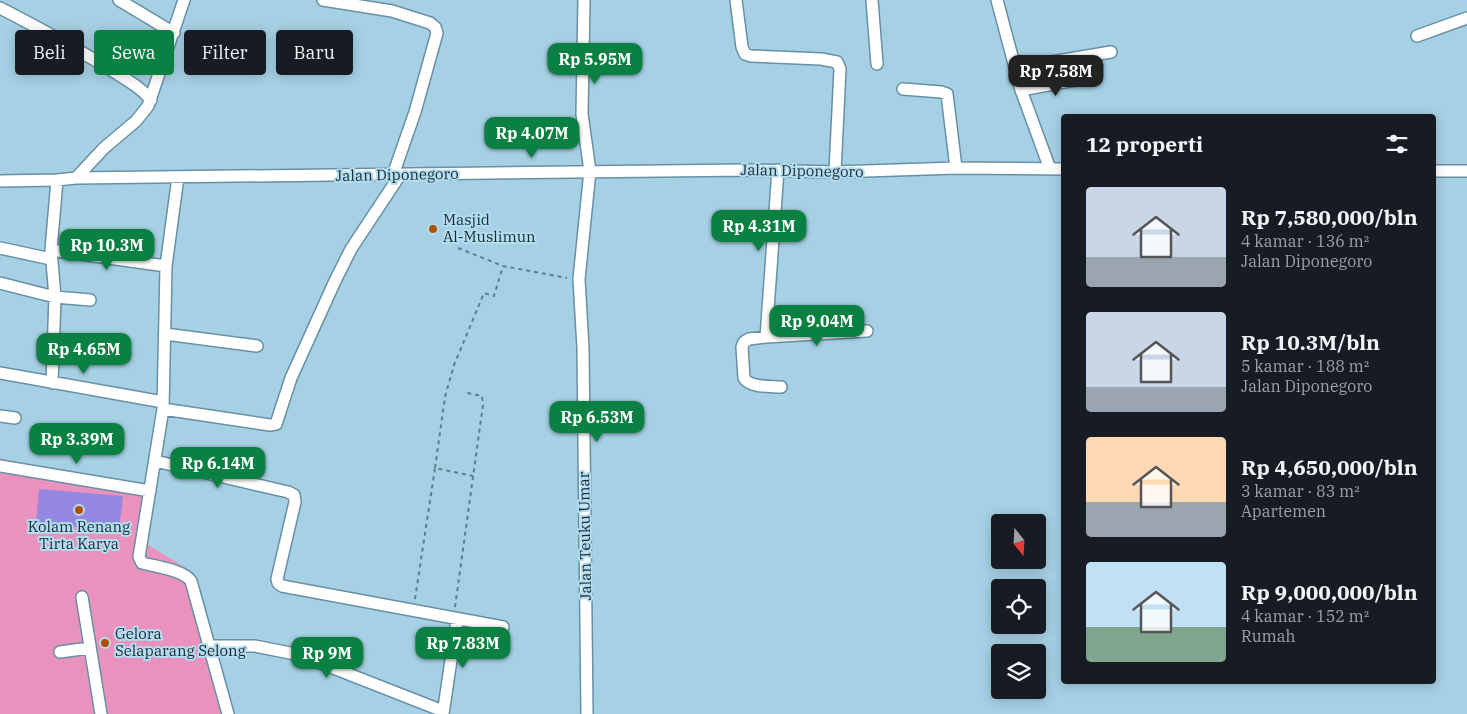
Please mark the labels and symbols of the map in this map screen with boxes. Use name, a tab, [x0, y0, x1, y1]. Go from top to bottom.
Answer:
pin: Rp 5.95M	[543, 42, 647, 85]
pin: Rp 7.58M	[1004, 54, 1108, 97]
pin: Rp 4.07M	[480, 116, 584, 159]
street label: Jalan Diponegoro	[740, 160, 864, 181]
street label: Jalan Diponegoro	[335, 164, 459, 185]
place label: Masjid Al-Muslimun	[443, 210, 536, 246]
pin: Rp 4.31M	[707, 210, 811, 252]
marker: Masjid Al-Muslimun	[427, 223, 439, 235]
pin: Rp 10.3M	[55, 228, 159, 271]
pin: Rp 9.04M	[765, 304, 869, 347]
pin: Rp 4.65M	[32, 332, 136, 375]
pin: Rp 6.53M	[545, 400, 649, 443]
pin: Rp 3.39M	[25, 422, 129, 465]
pin: Rp 6.14M	[166, 446, 270, 489]
street label: Jalan Teuku Umar	[574, 471, 595, 601]
marker: Kolam Renang Tirta Karya	[73, 504, 85, 516]
north arrow	[991, 514, 1046, 569]
place label: Kolam Renang Tirta Karya	[28, 517, 130, 553]
place label: Gelora Selaparang Selong	[115, 624, 246, 660]
pin: Rp 7.83M	[411, 626, 515, 669]
pin: Rp 9M	[292, 636, 362, 679]
marker: Gelora Selaparang Selong	[99, 637, 111, 649]

